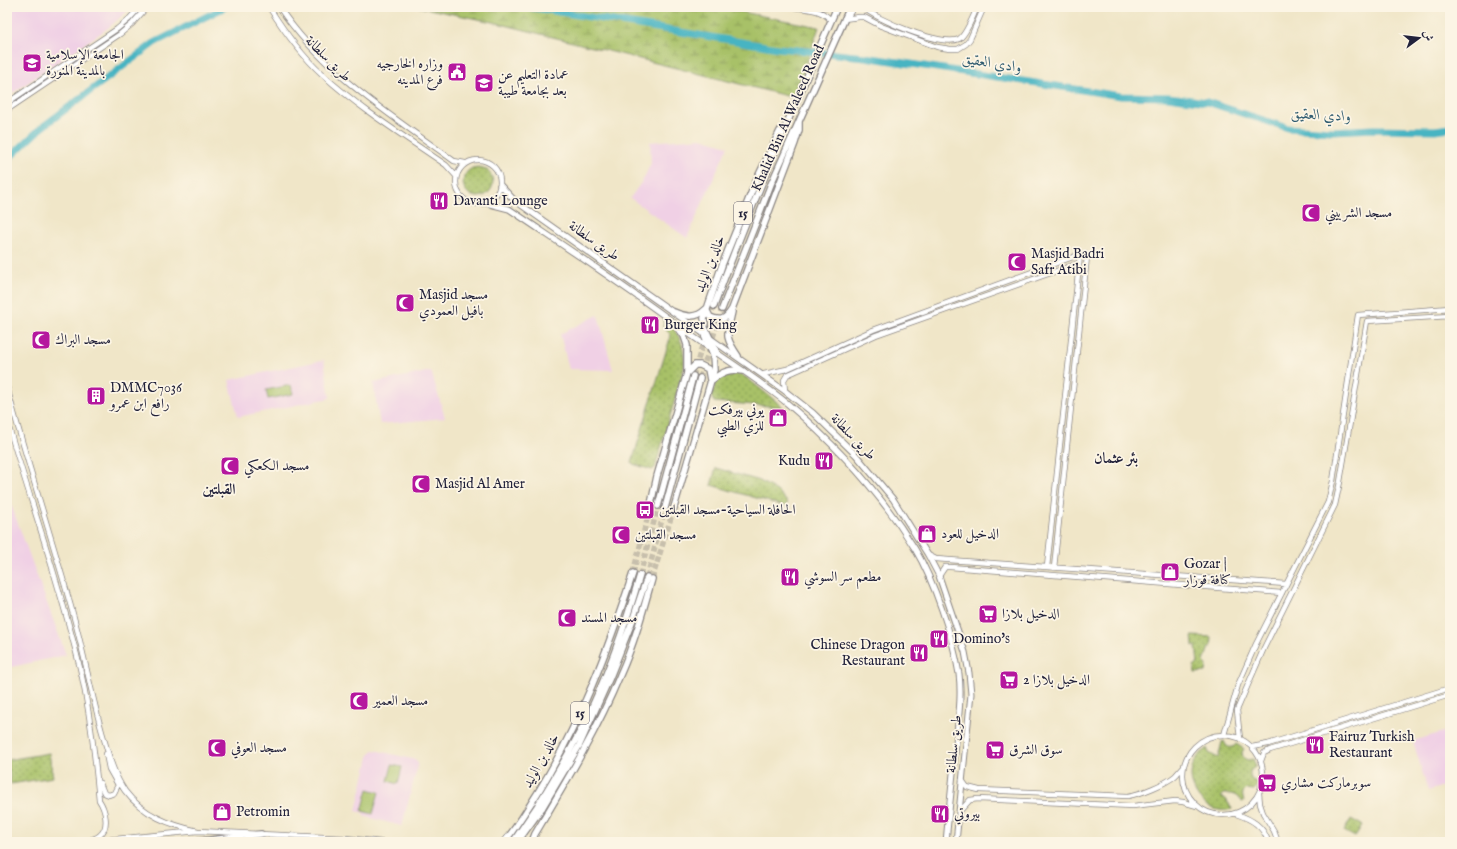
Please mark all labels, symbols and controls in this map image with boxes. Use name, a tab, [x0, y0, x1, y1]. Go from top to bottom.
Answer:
north arrow	[1399, 18, 1439, 58]
text: ش	[1420, 29, 1436, 43]
street label: طريق سلطانة	[301, 32, 355, 86]
street label: Khalid Bin Al Waleed Road	[747, 41, 829, 194]
place label: الجامعة الإسلامية بالمدينة المنورة	[46, 46, 124, 80]
water label: وادي العقيق	[960, 49, 1023, 79]
school or university icon: الجامعة الإسلامية بالمدينة المنورة	[21, 52, 43, 74]
place label: وزاره الخارجيه فرع المدينه	[376, 55, 443, 91]
public building icon: وزاره الخارجيه فرع المدينه	[446, 61, 468, 83]
place label: عمادة التعليم عن بعد بجامعة طيبة	[498, 66, 569, 100]
school or university icon: عمادة التعليم عن بعد بجامعة طيبة	[473, 72, 495, 94]
water label: وادي العقيق	[1290, 104, 1352, 128]
restaurant icon: Davanti Lounge	[428, 190, 450, 212]
place label: Davanti Lounge	[453, 192, 548, 210]
road number: 15	[734, 202, 752, 224]
mosque icon: مسجد الشربيني	[1300, 202, 1322, 224]
place label: مسجد الشربيني	[1325, 204, 1392, 225]
street label: طريق سلطانة	[565, 217, 623, 265]
street label: خالد بن الوليد	[691, 233, 729, 295]
place label: Masjid Badri Safr Atibi	[1031, 245, 1105, 279]
mosque icon: Masjid Badri Safr Atibi	[1006, 251, 1028, 273]
place label: Masjid مسجد بافيل العمودي	[419, 286, 488, 322]
mosque icon: Masjid مسجد بافيل العمودي	[394, 292, 416, 314]
restaurant icon: Burger King	[639, 314, 661, 336]
place label: Burger King	[664, 316, 737, 334]
mosque icon: مسجد البراك	[30, 329, 52, 351]
place label: مسجد البراك	[55, 331, 111, 349]
place label: DMMC7036 رافع ابن عمرو	[108, 379, 183, 417]
building icon: DMMC7036 رافع ابن عمرو	[85, 385, 107, 407]
place label: يوني بيرفكت للزي الطبي	[708, 401, 765, 438]
shop icon: يوني بيرفكت للزي الطبي	[767, 407, 789, 429]
street label: طريق سلطانة	[826, 410, 880, 464]
district label: بئر عثمان	[1094, 449, 1138, 468]
restaurant icon: Kudu	[813, 450, 835, 472]
place label: Kudu	[778, 452, 810, 470]
mosque icon: مسجد الكعكي	[219, 455, 241, 477]
place label: مسجد الكعكي	[244, 457, 309, 479]
mosque icon: Masjid Al Amer	[410, 473, 432, 495]
place label: Masjid Al Amer	[435, 475, 525, 493]
district label: القبلتين	[202, 480, 236, 499]
bus stop icon: الحافلة السياحية-مسجد القبلتين	[634, 499, 656, 521]
place label: الحافلة السياحية-مسجد القبلتين	[659, 501, 796, 519]
shop icon: الدخيل للعود	[916, 523, 938, 545]
mosque icon: مسجد القبلتين	[610, 524, 632, 546]
place label: الدخيل للعود	[941, 525, 999, 544]
place label: مسجد القبلتين	[635, 526, 697, 544]
place label: Gozar | كنافة قوزار	[1182, 555, 1231, 589]
shop icon: Gozar | كنافة قوزار	[1159, 561, 1181, 583]
restaurant icon: مطعم سر السوشي	[779, 566, 801, 588]
place label: مطعم سر السوشي	[804, 568, 882, 590]
supermarket icon: الدخیل بلازا	[977, 603, 999, 625]
place label: الدخیل بلازا	[1002, 605, 1059, 624]
mosque icon: مسجد المسند	[556, 607, 578, 629]
place label: مسجد المسند	[581, 609, 638, 627]
restaurant icon: Domino's	[928, 628, 950, 650]
place label: Domino's	[953, 630, 1010, 648]
place label: Chinese Dragon Restaurant	[811, 636, 906, 670]
restaurant icon: Chinese Dragon Restaurant	[908, 642, 930, 664]
supermarket icon: الدخیل بلازا 2	[998, 669, 1020, 691]
place label: الدخیل بلازا 2	[1023, 671, 1090, 690]
mosque icon: مسجد العمير	[348, 690, 370, 712]
place label: مسجد العمير	[371, 692, 428, 710]
road number: 15	[571, 702, 589, 724]
street label: طريق سلطانة	[942, 714, 966, 774]
place label: Fairuz Turkish Restaurant	[1329, 728, 1415, 762]
street label: خالد بن الوليد	[519, 730, 563, 792]
restaurant icon: Fairuz Turkish Restaurant	[1304, 734, 1326, 756]
mosque icon: مسجد العوفي	[206, 737, 228, 759]
place label: مسجد العوفي	[231, 739, 287, 759]
supermarket icon: سوق الشرق	[984, 739, 1006, 761]
place label: سوق الشرق	[1009, 741, 1063, 759]
supermarket icon: سوبرماركت مشاري	[1256, 772, 1278, 794]
place label: سوبرماركت مشاري	[1281, 774, 1371, 794]
shop icon: Petromin	[211, 801, 233, 823]
place label: Petromin	[236, 803, 290, 821]
restaurant icon: بيروتي	[929, 803, 951, 825]
place label: بيروتي	[954, 805, 981, 825]

